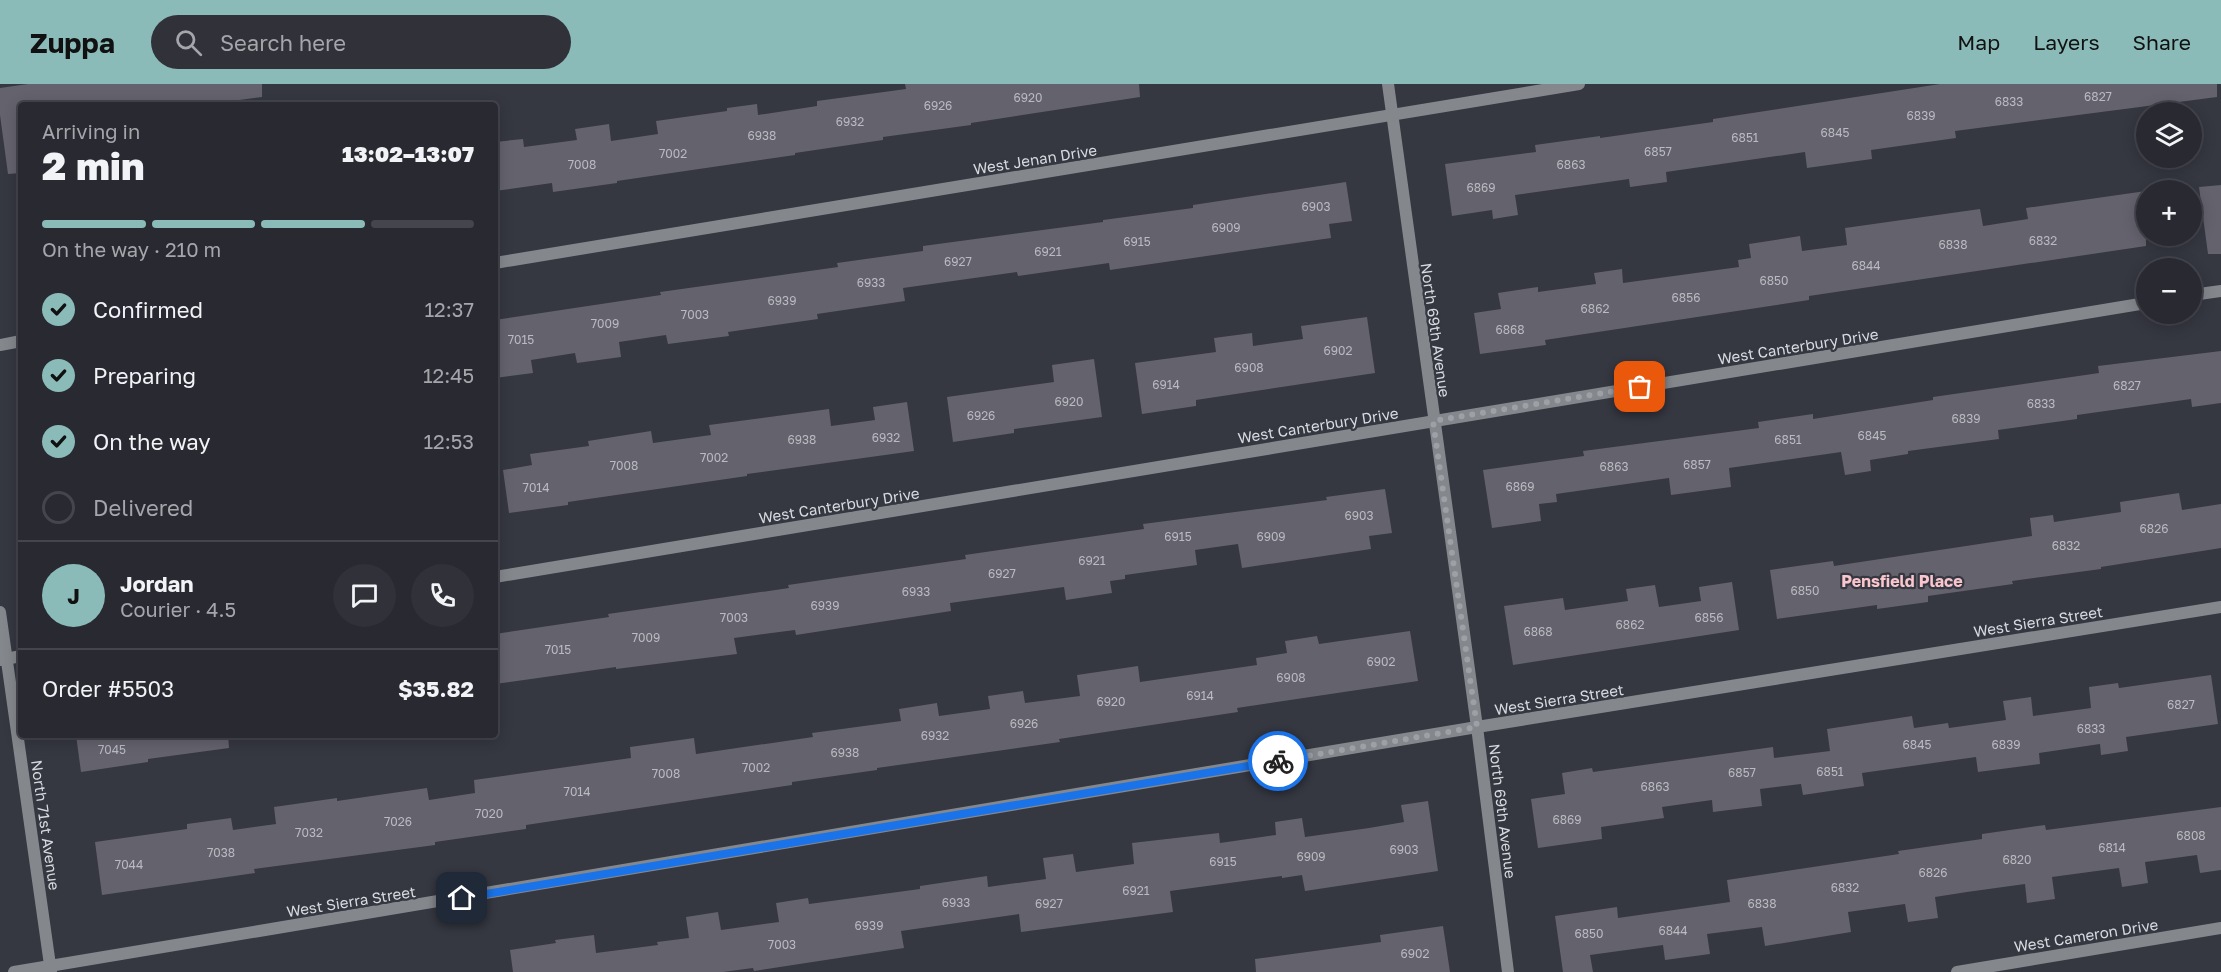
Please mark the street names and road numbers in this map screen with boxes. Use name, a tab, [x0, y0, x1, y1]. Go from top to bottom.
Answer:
street label: West Jenan Drive	[972, 140, 1098, 178]
street label: North 69th Avenue	[1418, 262, 1454, 399]
street label: West Canterbury Drive	[1716, 324, 1880, 368]
street label: West Canterbury Drive	[1236, 403, 1400, 447]
street label: West Canterbury Drive	[757, 483, 921, 527]
street label: West Sierra Street	[1972, 602, 2104, 640]
street label: West Sierra Street	[1493, 680, 1625, 718]
street label: North 69th Avenue	[1486, 743, 1520, 880]
street label: North 71st Avenue	[28, 759, 64, 892]
street label: West Sierra Street	[285, 882, 417, 920]
street label: West Cameron Drive	[2013, 915, 2160, 955]

